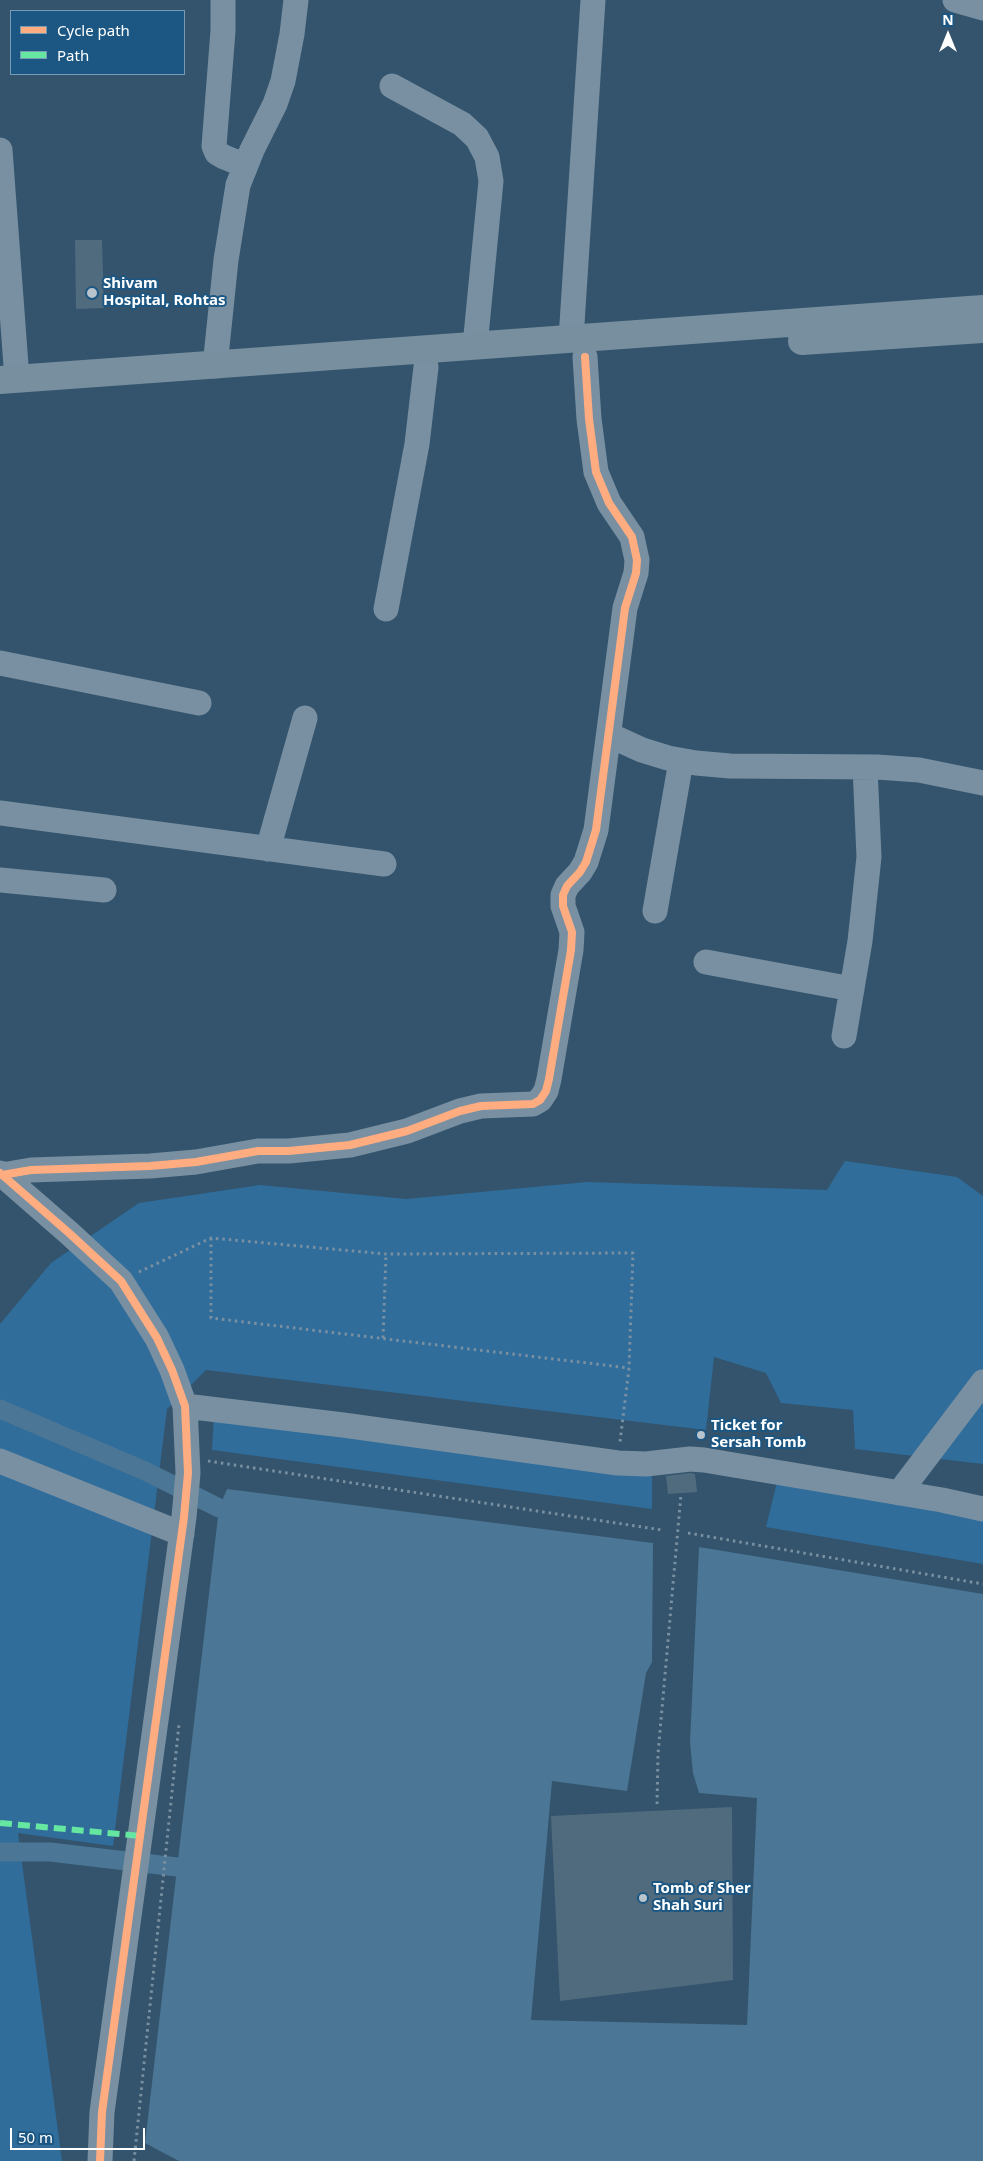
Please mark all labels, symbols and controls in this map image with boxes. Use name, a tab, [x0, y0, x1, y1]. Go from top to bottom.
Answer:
legend	[10, 10, 185, 75]
north arrow	[923, 10, 973, 60]
text: N	[942, 10, 954, 29]
text: Cycle path	[57, 20, 130, 40]
text: Path	[57, 45, 89, 65]
place label: Shivam Hospital, Rohtas	[103, 275, 225, 310]
marker: Shivam Hospital, Rohtas	[85, 286, 99, 300]
place label: Ticket for Sersah Tomb	[711, 1417, 806, 1452]
marker: Ticket for Sersah Tomb	[695, 1429, 707, 1441]
place label: Tomb of Sher Shah Suri	[653, 1880, 751, 1915]
marker: Tomb of Sher Shah Suri	[637, 1892, 649, 1904]
scale bar	[12, 2118, 148, 2150]
text: 50 m	[18, 2127, 53, 2147]

